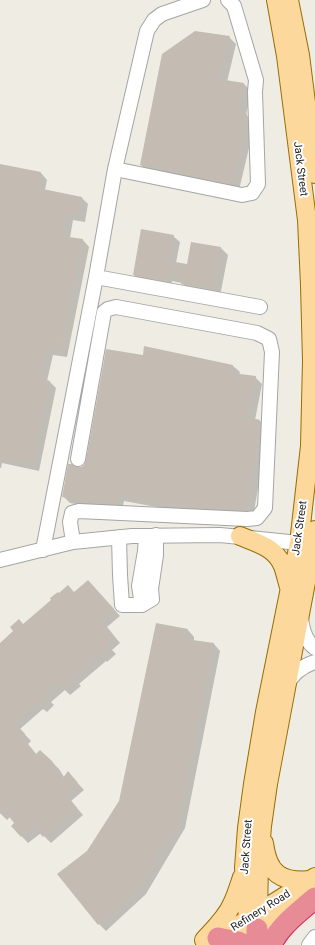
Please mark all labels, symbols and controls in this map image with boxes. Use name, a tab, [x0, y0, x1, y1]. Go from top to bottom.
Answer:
street label: Jack Street	[290, 141, 310, 197]
street label: Jack Street	[290, 500, 310, 556]
street label: Jack Street	[238, 819, 256, 875]
street label: Refinery Road	[229, 887, 293, 935]

